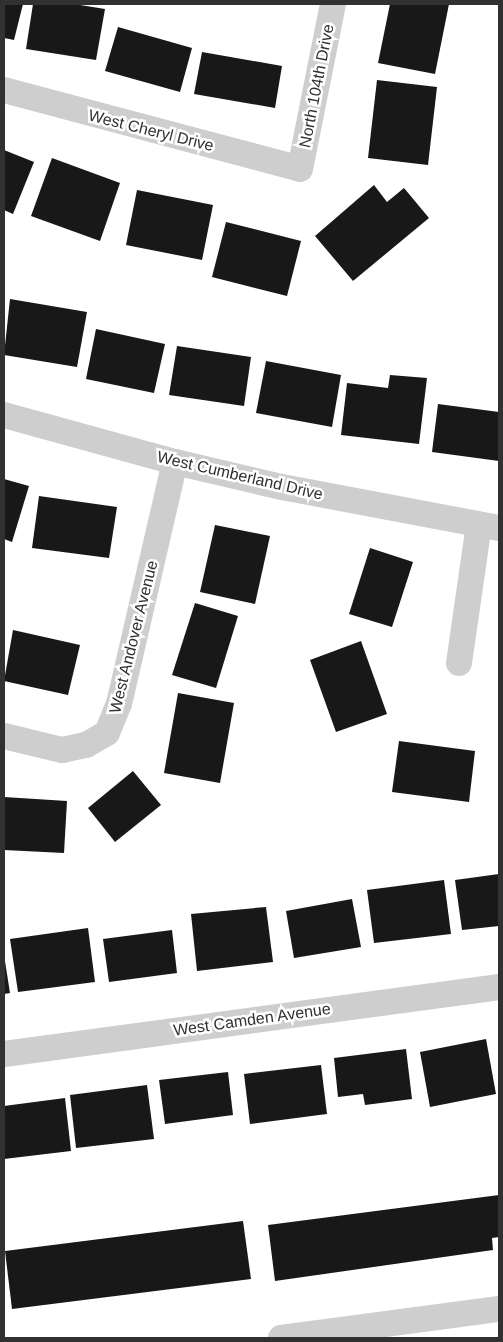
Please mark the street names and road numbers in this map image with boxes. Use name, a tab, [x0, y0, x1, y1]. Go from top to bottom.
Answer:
street label: North 104th Drive	[296, 23, 338, 149]
street label: West Cheryl Drive	[86, 106, 216, 156]
street label: West Cumberland Drive	[155, 448, 325, 504]
street label: West Andover Avenue	[105, 558, 163, 716]
street label: West Camden Avenue	[172, 999, 332, 1041]

